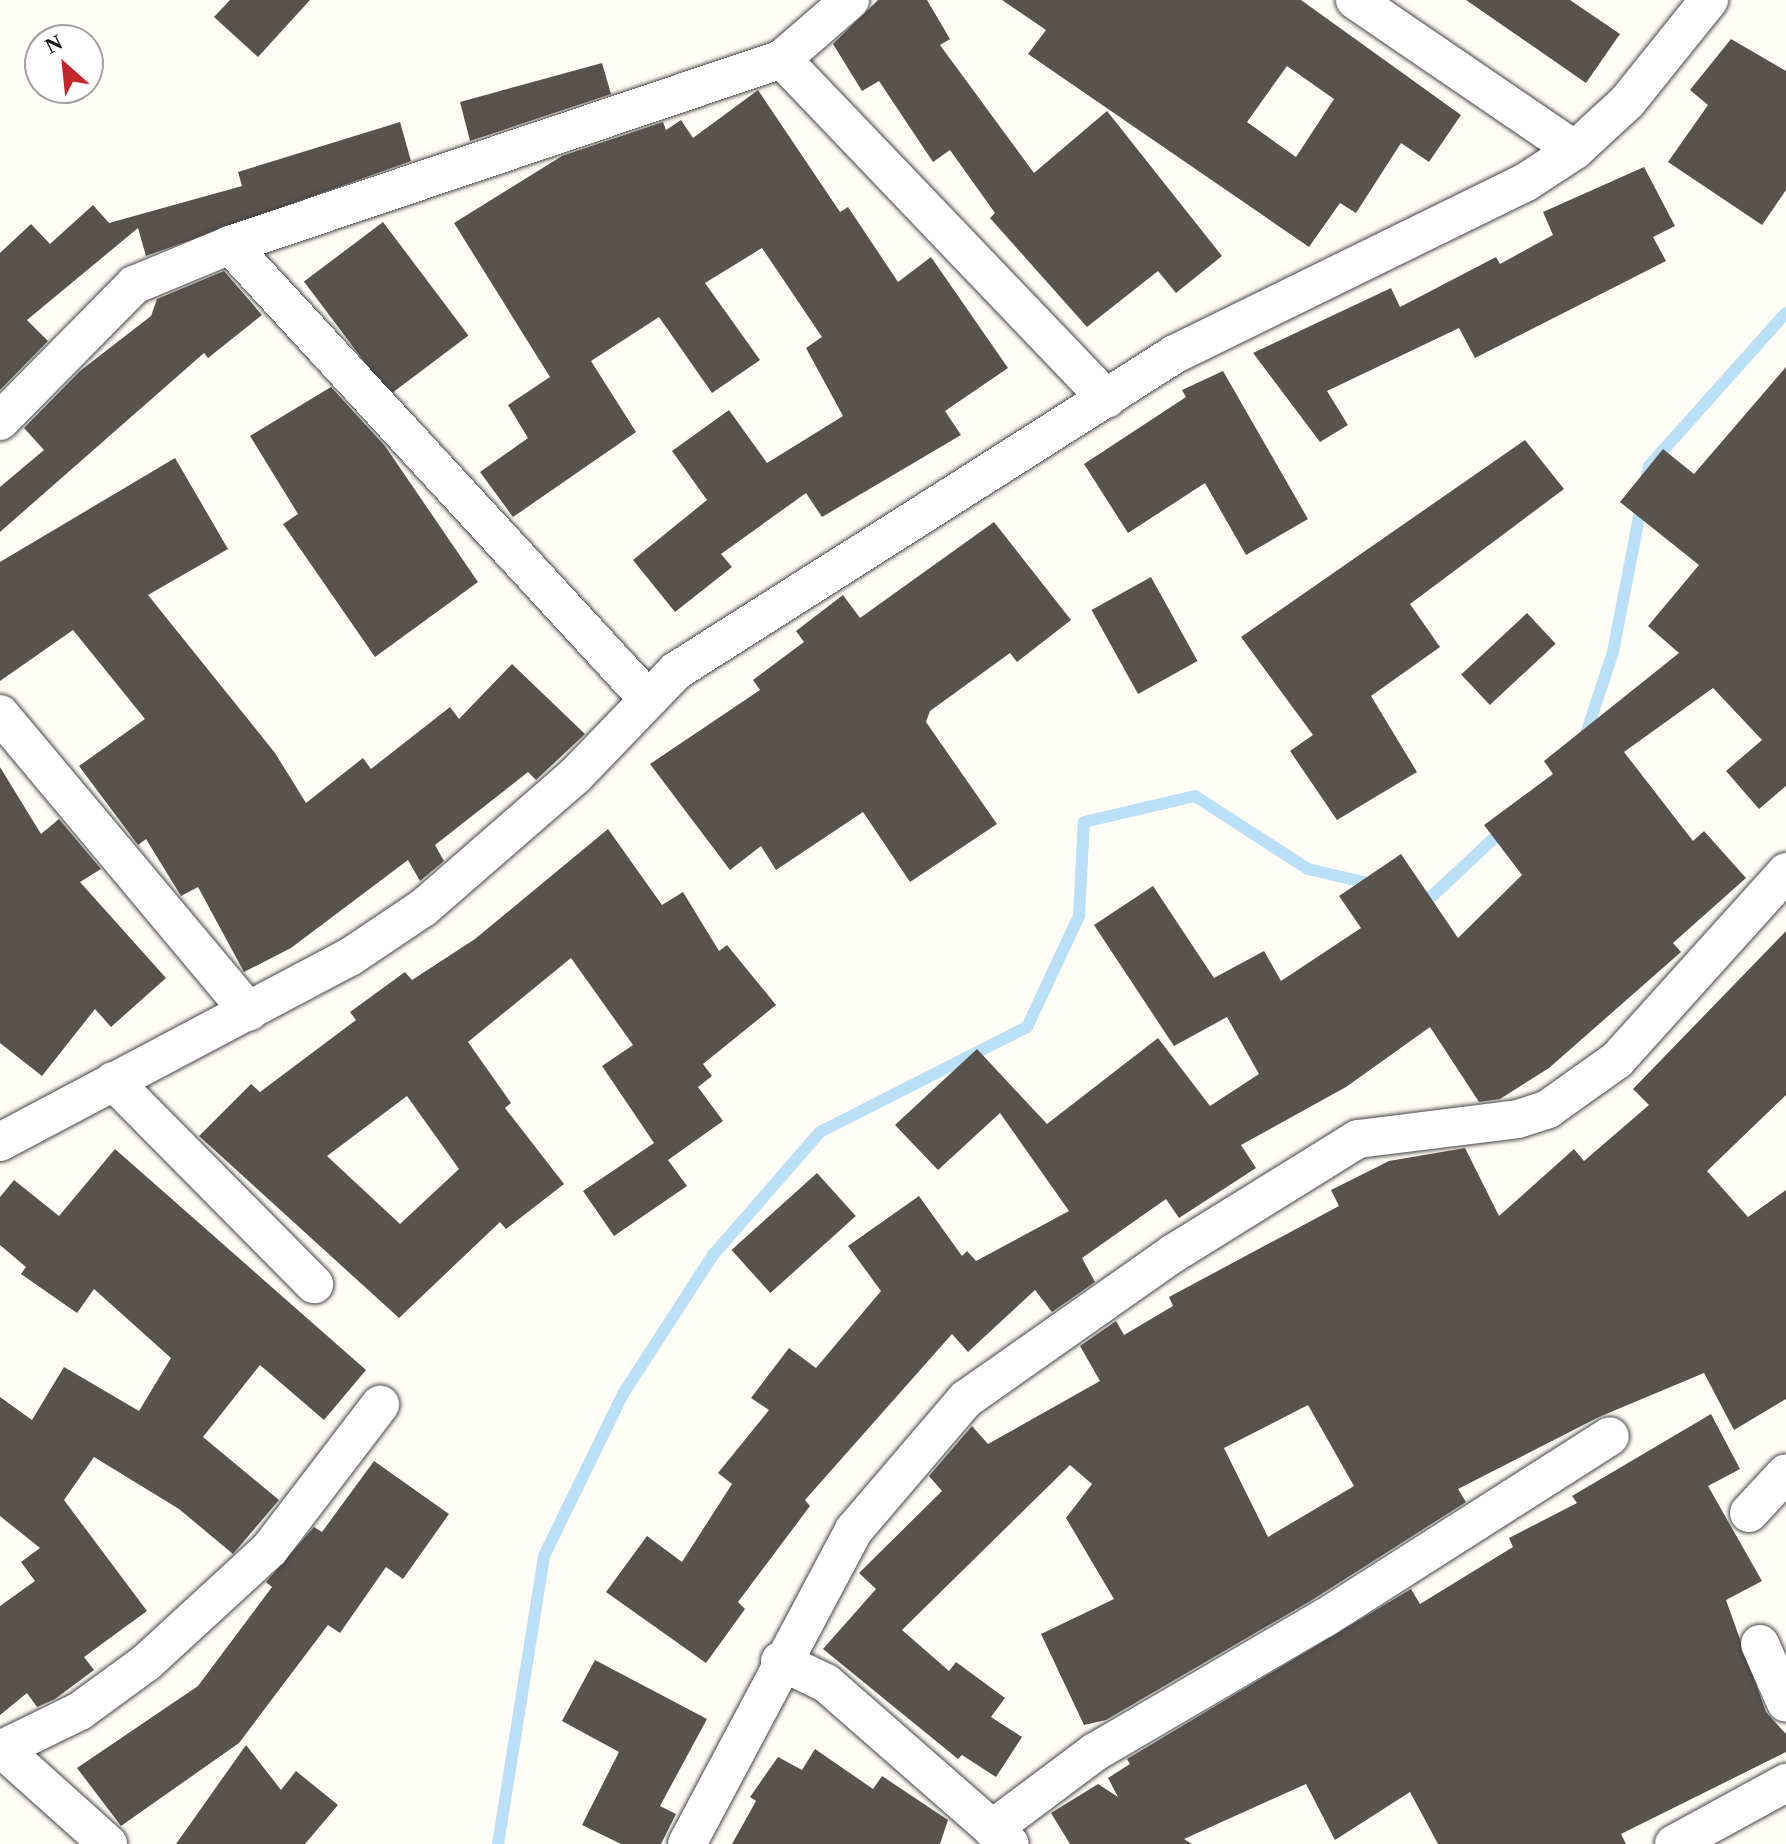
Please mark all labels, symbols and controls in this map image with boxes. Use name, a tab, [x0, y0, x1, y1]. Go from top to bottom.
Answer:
north arrow	[24, 24, 104, 104]
text: N	[41, 29, 67, 59]

